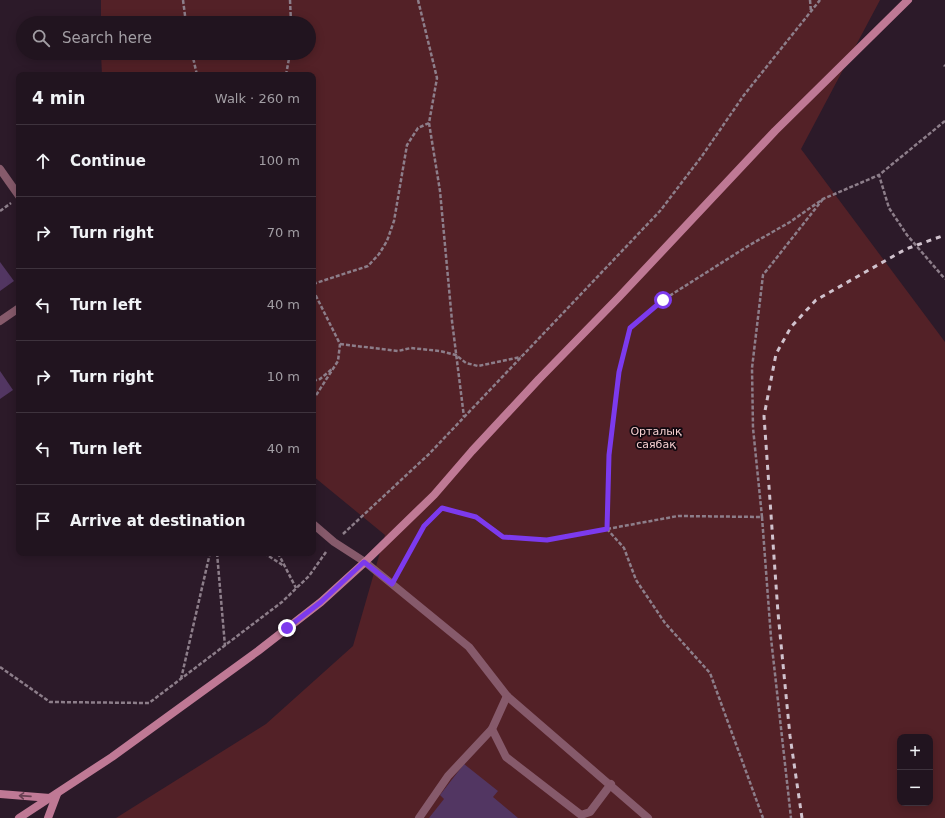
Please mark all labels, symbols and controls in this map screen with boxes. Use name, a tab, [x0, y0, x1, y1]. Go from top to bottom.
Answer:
search box	[16, 16, 316, 60]
icon: search	[30, 27, 52, 49]
text: Search here	[62, 29, 152, 47]
text: 4 min	[32, 88, 85, 108]
text: Walk · 260 m	[215, 91, 300, 106]
icon: ahead	[32, 150, 54, 172]
text: Continue	[70, 152, 146, 170]
text: 100 m	[258, 153, 300, 168]
icon: right	[32, 222, 54, 244]
text: Turn right	[70, 224, 154, 242]
text: 70 m	[267, 225, 300, 240]
route start	[654, 291, 672, 309]
icon: left	[32, 294, 54, 316]
text: Turn left	[70, 296, 142, 314]
text: 40 m	[267, 297, 300, 312]
icon: right	[32, 366, 54, 388]
text: Turn right	[70, 368, 154, 386]
text: 10 m	[267, 369, 300, 384]
park label: Орталық саябақ	[630, 425, 682, 451]
icon: left	[32, 438, 54, 460]
text: Turn left	[70, 440, 142, 458]
text: 40 m	[267, 441, 300, 456]
icon: arrive	[32, 510, 54, 532]
text: Arrive at destination	[70, 512, 245, 530]
route end	[278, 619, 296, 637]
map controls	[897, 734, 933, 806]
button: +	[897, 734, 933, 770]
button: −	[897, 770, 933, 806]
one-way arrow	[19, 793, 32, 800]

